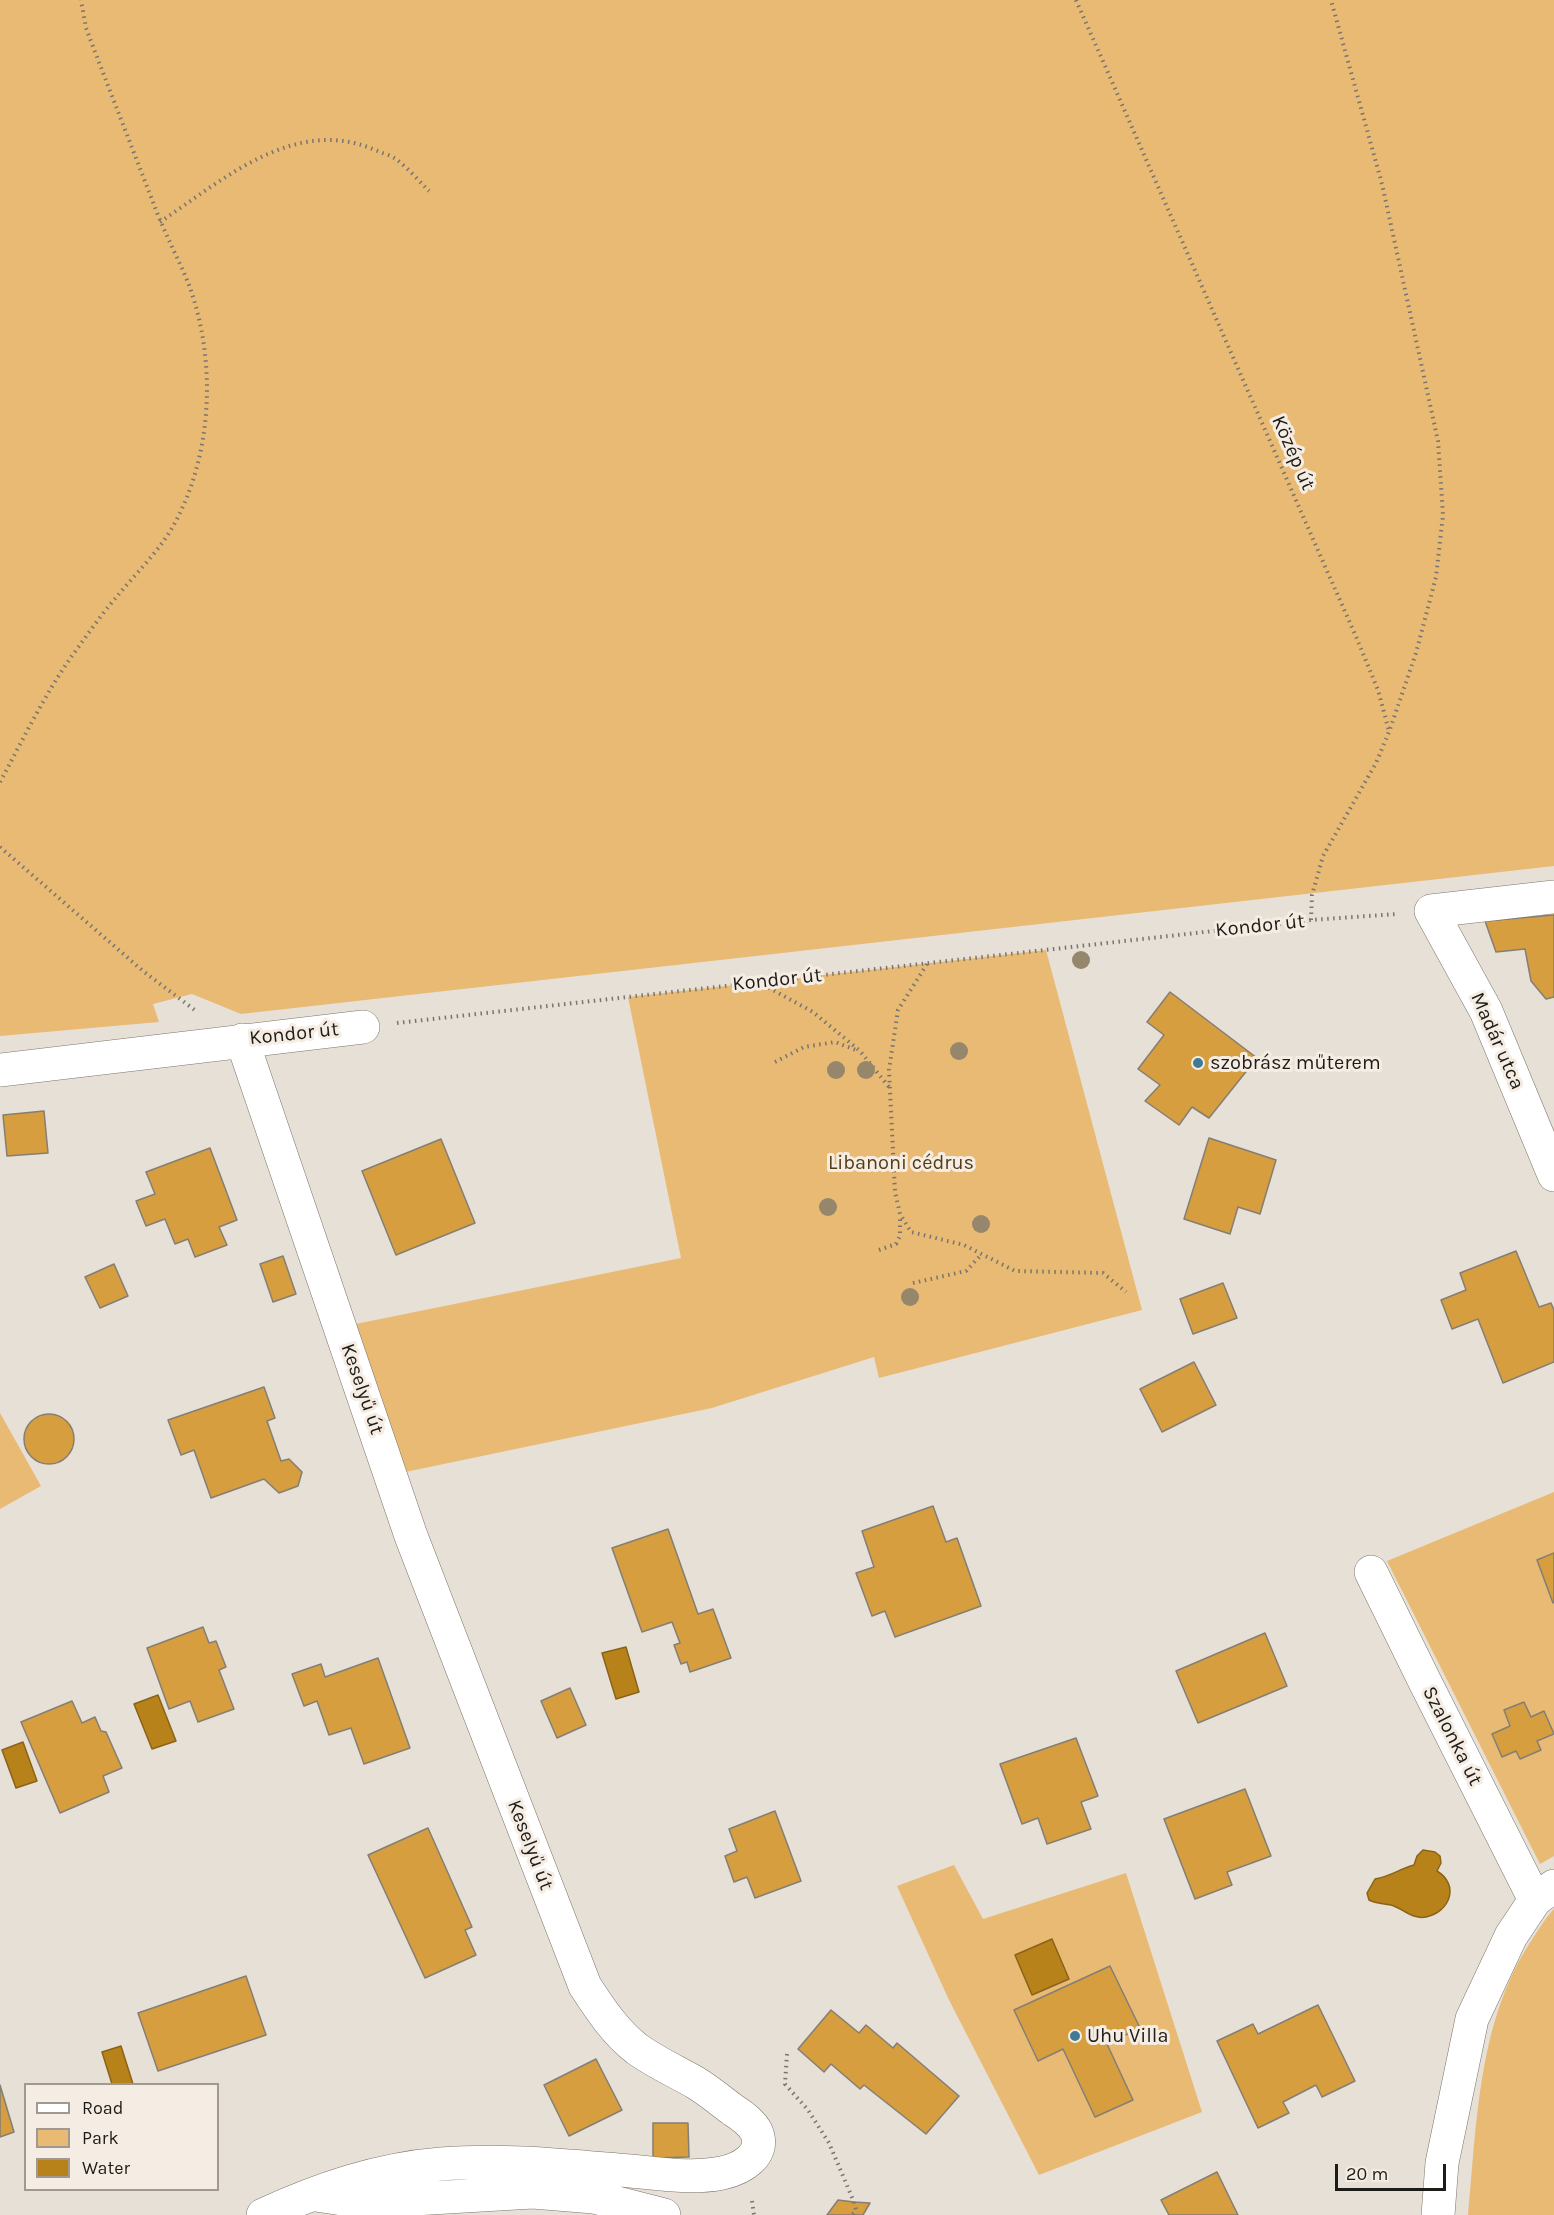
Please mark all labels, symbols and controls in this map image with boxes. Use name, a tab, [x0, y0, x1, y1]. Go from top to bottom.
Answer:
street label: Közép út	[1266, 412, 1320, 494]
street label: Kondor út	[1214, 909, 1306, 943]
street label: Kondor út	[731, 963, 823, 997]
street label: Madár utca	[1465, 989, 1529, 1093]
street label: Kondor út	[248, 1017, 340, 1051]
place label: szobrász műterem	[1210, 1051, 1381, 1075]
marker: szobrász műterem	[1191, 1056, 1205, 1070]
park label: Libanoni cédrus	[828, 1151, 974, 1175]
street label: Keselyű út	[335, 1340, 389, 1438]
street label: Szalonka út	[1417, 1683, 1487, 1789]
street label: Keselyű út	[502, 1797, 558, 1893]
place label: Uhu Villa	[1087, 2024, 1168, 2048]
marker: Uhu Villa	[1068, 2029, 1082, 2043]
legend	[24, 2083, 219, 2191]
text: Road	[82, 2097, 123, 2119]
text: Park	[82, 2127, 119, 2149]
scale bar	[1338, 2152, 1449, 2190]
text: Water	[82, 2157, 130, 2179]
text: 20 m	[1346, 2163, 1388, 2185]

